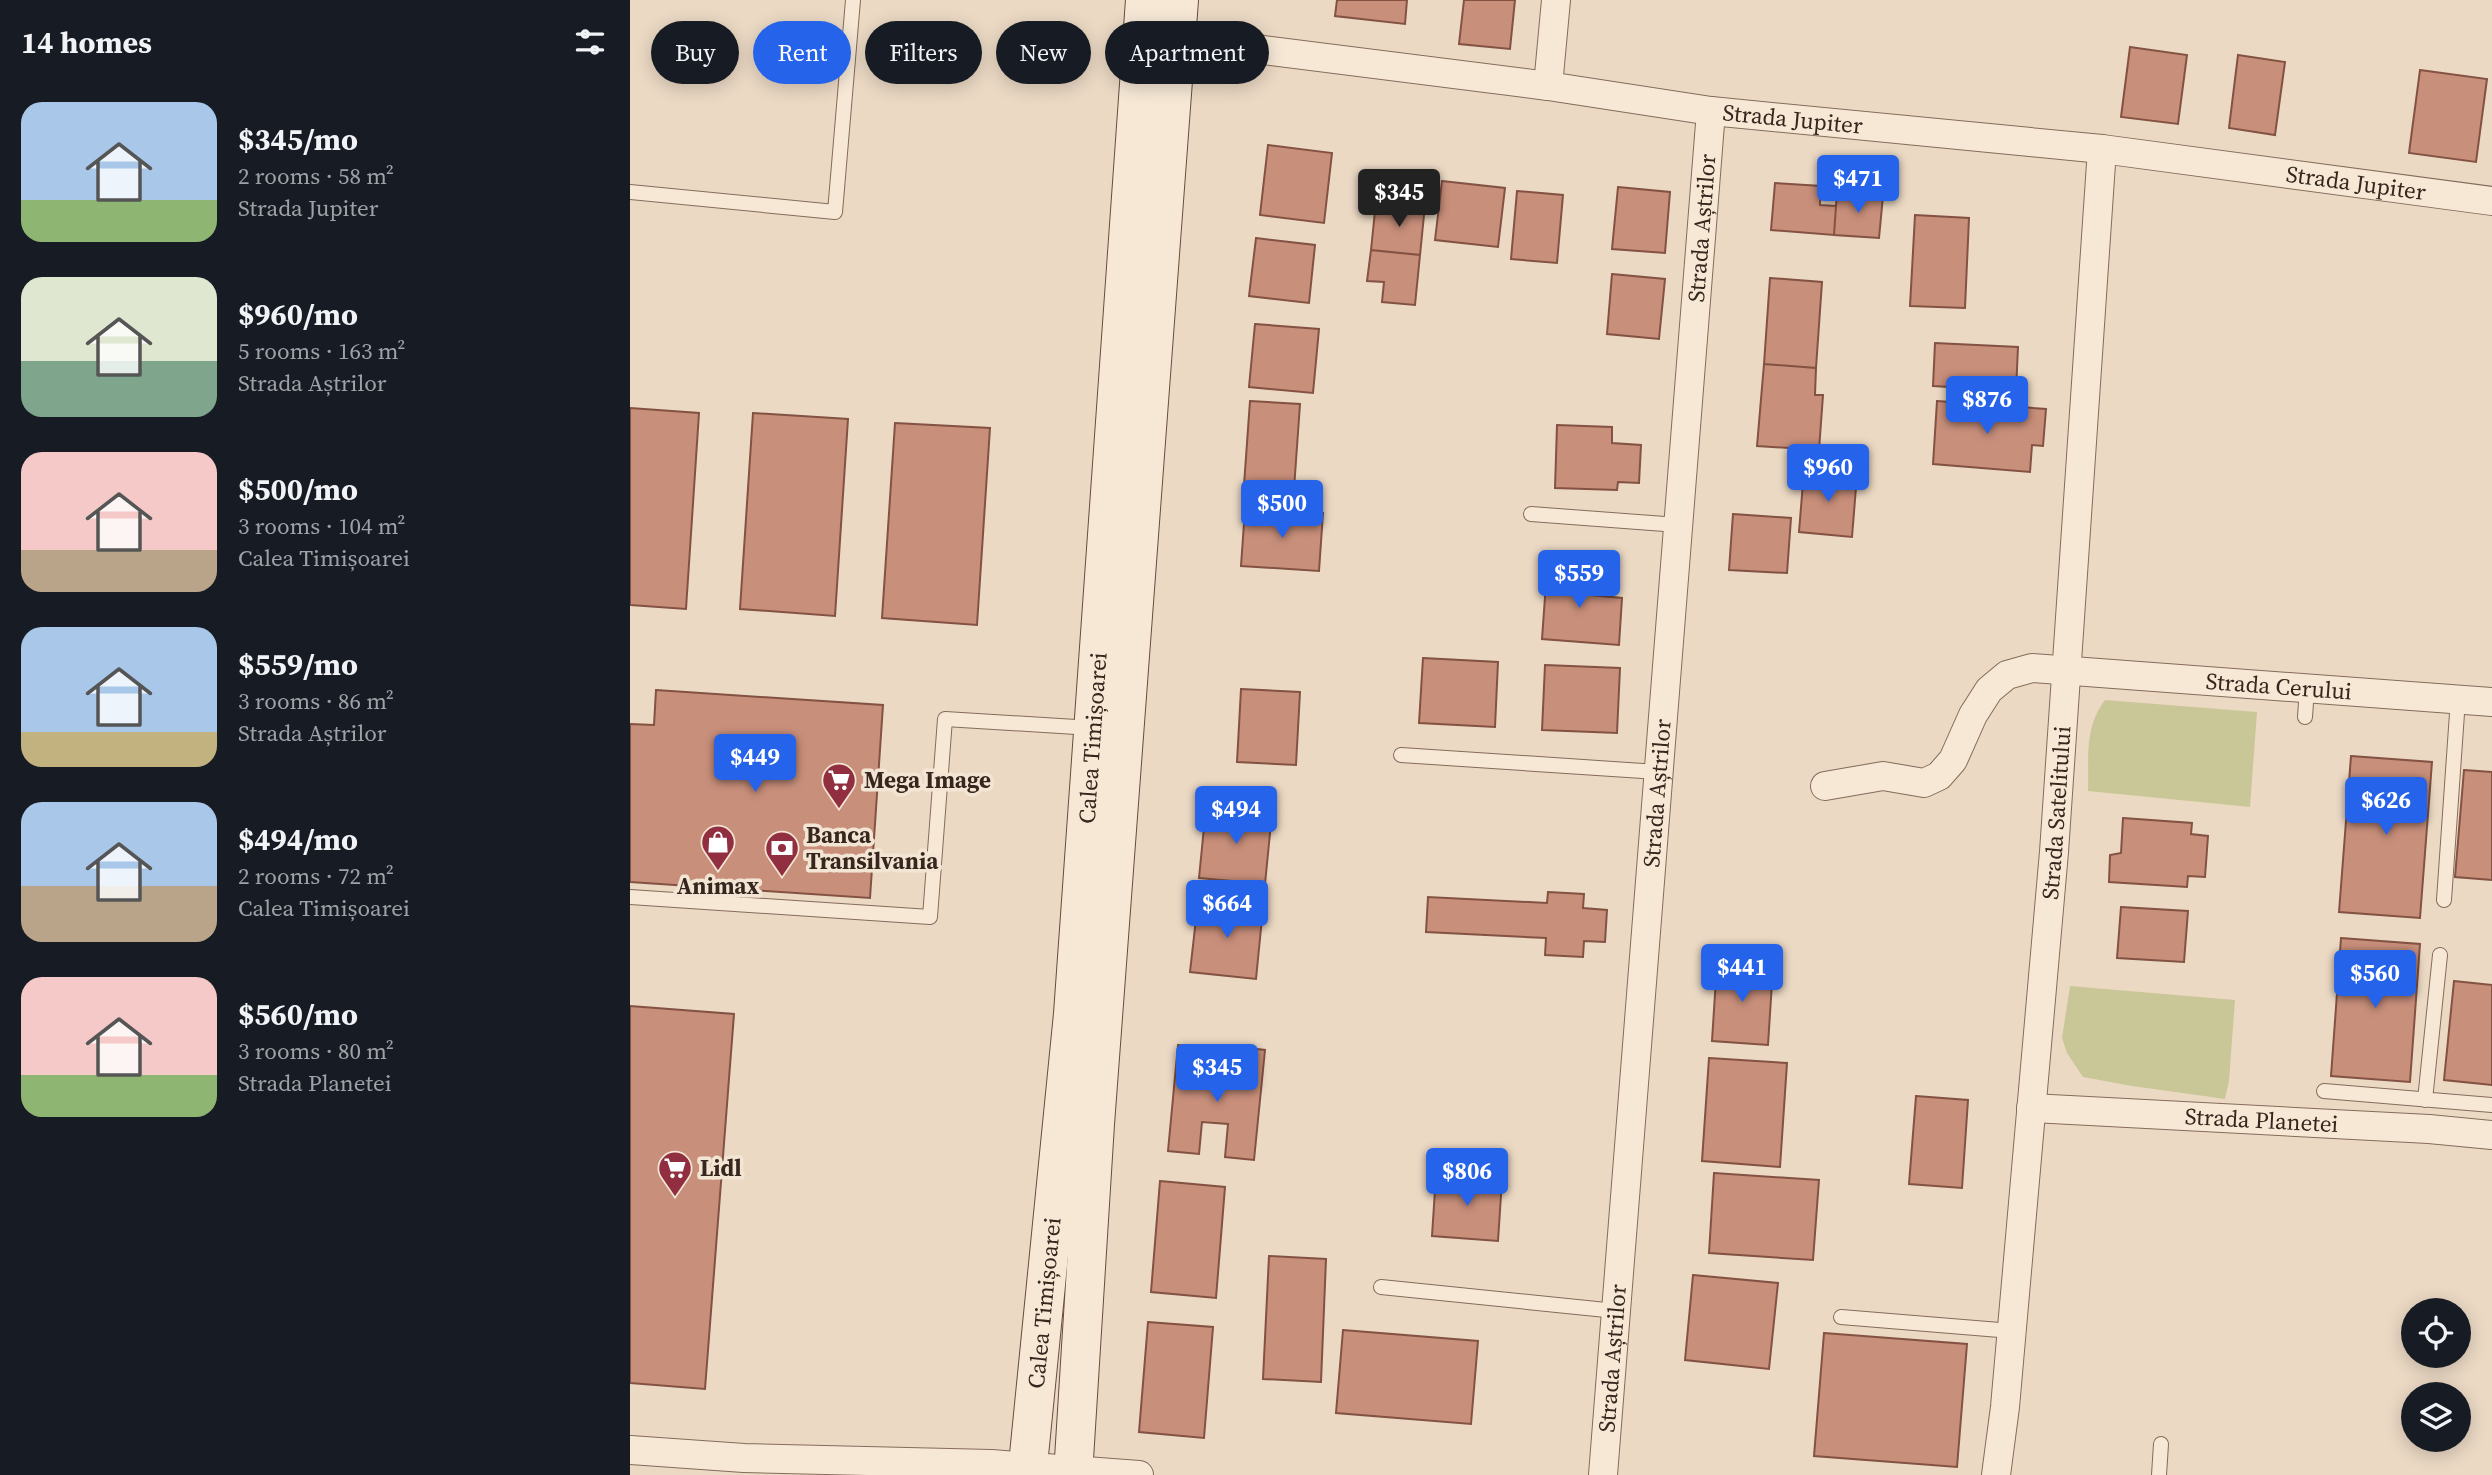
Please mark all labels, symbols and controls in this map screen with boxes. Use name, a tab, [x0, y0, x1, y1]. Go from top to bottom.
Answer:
chip: Buy	[651, 21, 739, 84]
chip: Rent	[753, 21, 851, 84]
chip: Filters	[865, 21, 982, 84]
chip: New	[996, 21, 1091, 84]
chip: Apartment	[1105, 21, 1269, 84]
text: 14 homes	[21, 22, 152, 63]
icon: filters	[571, 23, 609, 61]
street label: Strada Jupiter	[1721, 96, 1864, 142]
text: $345/mo	[238, 119, 358, 160]
icon: home	[77, 130, 161, 214]
street label: Strada Aștrilor	[1680, 152, 1724, 303]
pin: $471	[1817, 156, 1899, 215]
street label: Strada Jupiter	[2284, 158, 2428, 208]
text: 2 rooms · 58 m²	[238, 160, 394, 192]
text: $471	[1833, 162, 1883, 194]
pin: $345	[1358, 170, 1440, 229]
text: $345	[1374, 176, 1424, 208]
text: Strada Jupiter	[238, 192, 378, 224]
text: $960/mo	[238, 294, 358, 335]
icon: home	[77, 305, 161, 389]
text: 5 rooms · 163 m²	[238, 335, 405, 367]
text: Strada Aștrilor	[238, 367, 387, 399]
pin: $876	[1946, 376, 2028, 436]
text: $876	[1962, 383, 2012, 415]
pin: $960	[1787, 444, 1869, 504]
text: $960	[1803, 451, 1853, 483]
text: $500/mo	[238, 469, 358, 510]
icon: home	[77, 480, 161, 564]
pin: $500	[1241, 480, 1323, 540]
text: $500	[1257, 487, 1307, 519]
text: 3 rooms · 104 m²	[238, 510, 405, 542]
text: Calea Timișoarei	[238, 542, 410, 574]
pin: $559	[1538, 550, 1620, 610]
text: $559	[1554, 557, 1604, 589]
text: $559/mo	[238, 644, 358, 685]
street label: Calea Timișoarei	[1071, 651, 1115, 825]
icon: home	[77, 655, 161, 739]
street label: Strada Cerului	[2205, 665, 2353, 708]
text: 3 rooms · 86 m²	[238, 685, 394, 717]
text: Strada Aștrilor	[238, 717, 387, 749]
street label: Strada Aștrilor	[1635, 717, 1679, 869]
street label: Strada Satelitului	[2034, 725, 2079, 901]
pin: $449	[714, 734, 796, 794]
text: $449	[730, 741, 780, 773]
supermarket icon: Mega Image	[820, 761, 858, 810]
place label: Mega Image	[864, 764, 991, 796]
pin: $626	[2345, 778, 2427, 837]
text: $626	[2361, 784, 2411, 816]
pin: $494	[1195, 786, 1277, 846]
text: $494	[1211, 793, 1261, 825]
text: $494/mo	[238, 819, 358, 860]
place label: Banca Transilvania	[806, 819, 939, 877]
shop icon: Animax	[699, 823, 737, 872]
bank icon: Banca Transilvania	[763, 829, 801, 878]
icon: home	[77, 830, 161, 914]
text: 2 rooms · 72 m²	[238, 860, 394, 892]
place label: Animax	[677, 870, 760, 902]
pin: $664	[1186, 880, 1268, 940]
text: $664	[1202, 887, 1252, 919]
text: Calea Timișoarei	[238, 892, 410, 924]
pin: $441	[1701, 944, 1783, 1004]
pin: $560	[2334, 950, 2416, 1010]
text: $441	[1717, 951, 1767, 983]
text: $560	[2350, 957, 2400, 989]
text: $560/mo	[238, 994, 358, 1035]
icon: home	[77, 1005, 161, 1089]
text: 3 rooms · 80 m²	[238, 1035, 394, 1067]
pin: $345	[1176, 1044, 1258, 1104]
text: $345	[1192, 1051, 1242, 1083]
text: Strada Planetei	[238, 1067, 392, 1099]
street label: Strada Planetei	[2184, 1100, 2339, 1140]
pin: $806	[1426, 1148, 1508, 1208]
supermarket icon: Lidl	[656, 1149, 694, 1198]
place label: Lidl	[700, 1152, 742, 1184]
text: $806	[1442, 1155, 1492, 1187]
street label: Calea Timișoarei	[1020, 1216, 1069, 1390]
street label: Strada Aștrilor	[1590, 1283, 1634, 1434]
map controls	[2401, 1298, 2471, 1452]
button: locate	[2401, 1298, 2471, 1368]
button: layers	[2401, 1382, 2471, 1452]

